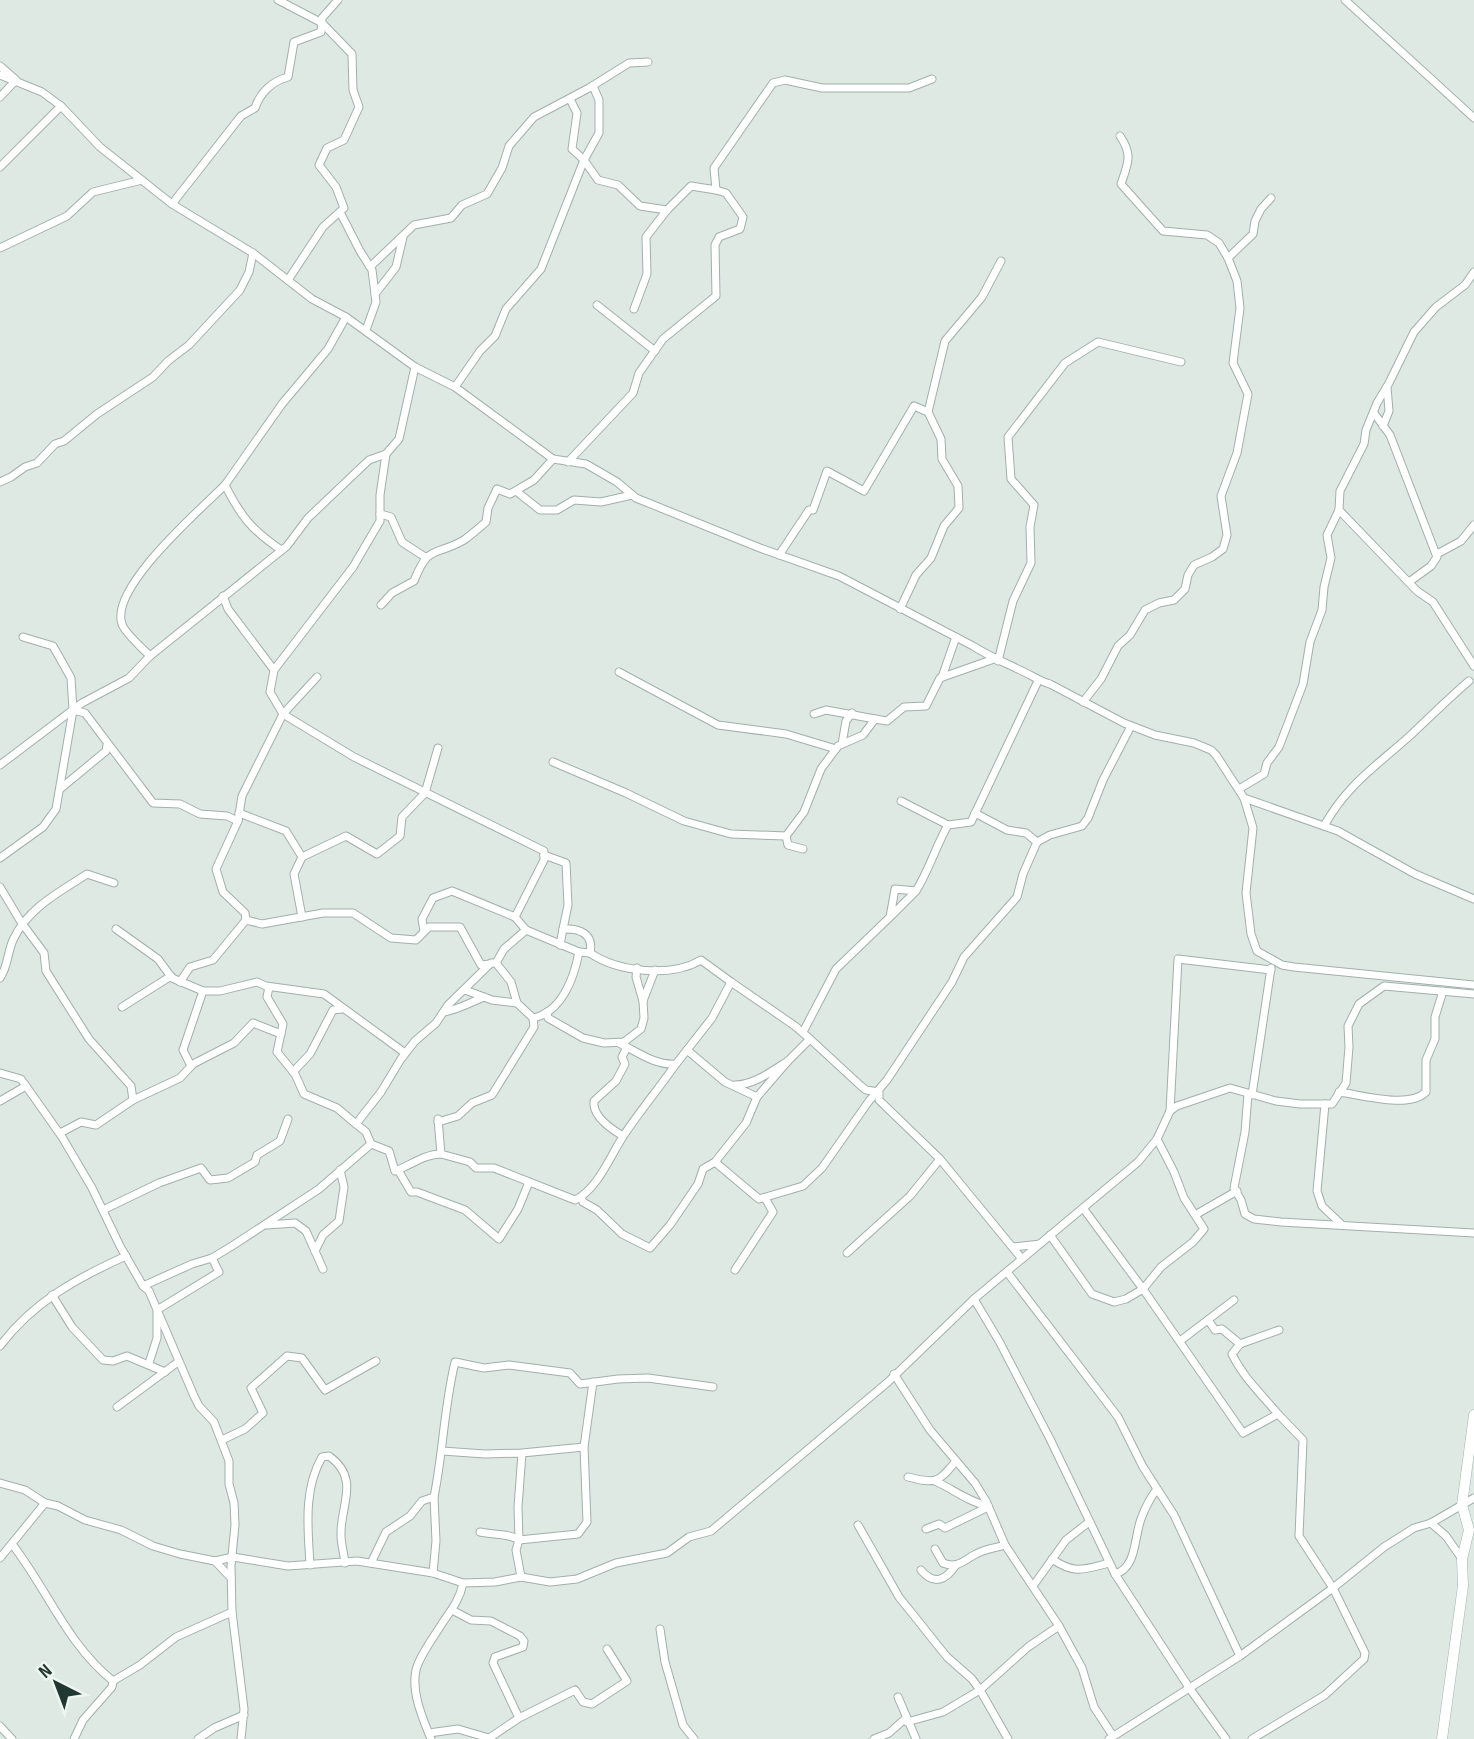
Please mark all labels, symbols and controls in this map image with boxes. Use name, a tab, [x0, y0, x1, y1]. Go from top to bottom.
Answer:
north arrow	[21, 1648, 91, 1718]
text: N	[34, 1660, 57, 1683]

